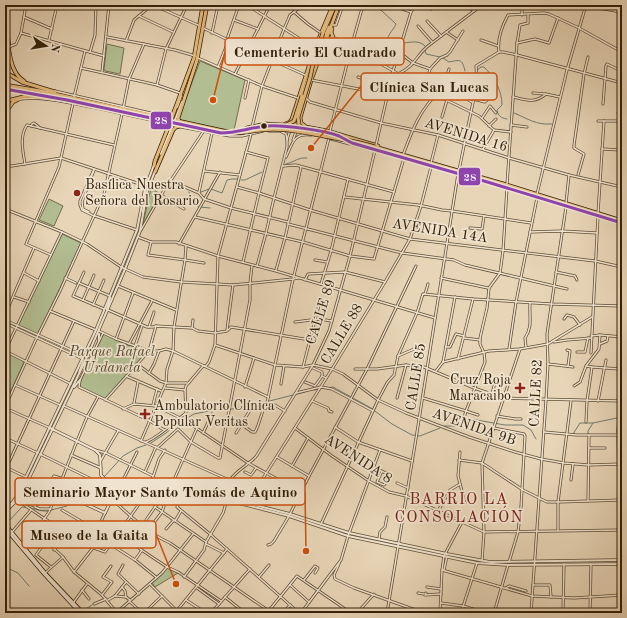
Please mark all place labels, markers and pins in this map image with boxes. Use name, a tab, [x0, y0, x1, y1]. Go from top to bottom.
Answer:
callout: Cementerio El Cuadrado	[225, 38, 404, 65]
callout: Clínica San Lucas	[361, 73, 497, 100]
unlabelled marker	[259, 121, 269, 131]
place label: Basílica Nuestra Señora del Rosario	[85, 178, 199, 208]
marker: Basílica Nuestra Señora del Rosario	[72, 188, 82, 198]
place label: Cruz Roja Maracaibo	[449, 373, 511, 403]
marker: Cruz Roja Maracaibo	[514, 382, 526, 394]
place label: Ambulatorio Clínica Popular Veritas	[154, 399, 275, 429]
marker: Ambulatorio Clínica Popular Veritas	[139, 408, 151, 420]
callout: Seminario Mayor Santo Tomás de Aquino	[15, 478, 305, 505]
callout: Museo de la Gaita	[22, 521, 156, 548]

